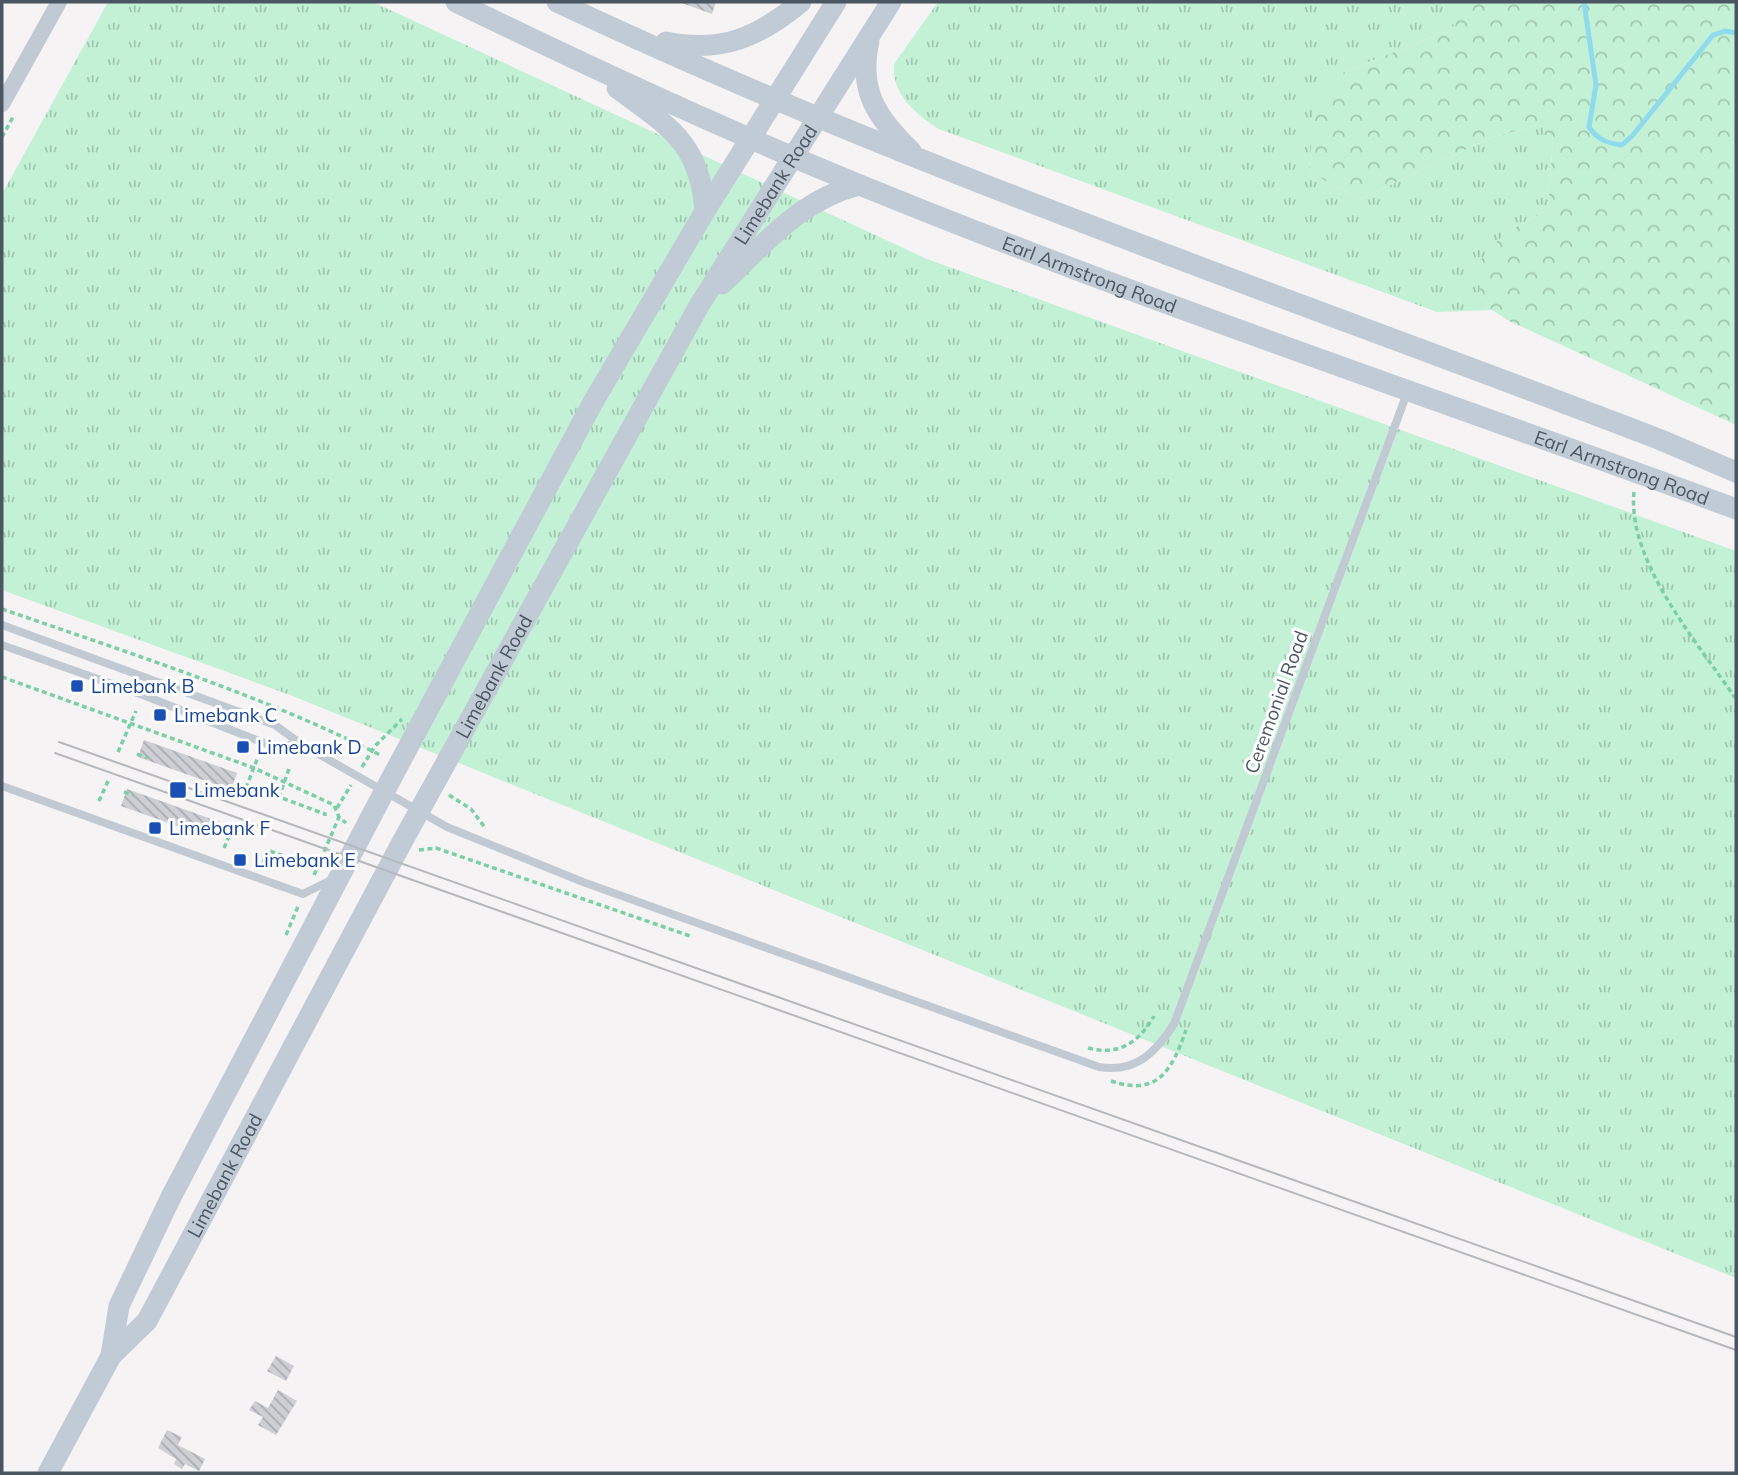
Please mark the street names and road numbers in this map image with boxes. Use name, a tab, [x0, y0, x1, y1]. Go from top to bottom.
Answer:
street label: Limebank Road	[729, 120, 822, 249]
street label: Earl Armstrong Road	[999, 231, 1180, 318]
street label: Earl Armstrong Road	[1531, 425, 1712, 510]
street label: Limebank Road	[450, 611, 538, 742]
street label: Ceremonial Road	[1239, 627, 1313, 777]
street label: Limebank Road	[182, 1109, 267, 1242]

